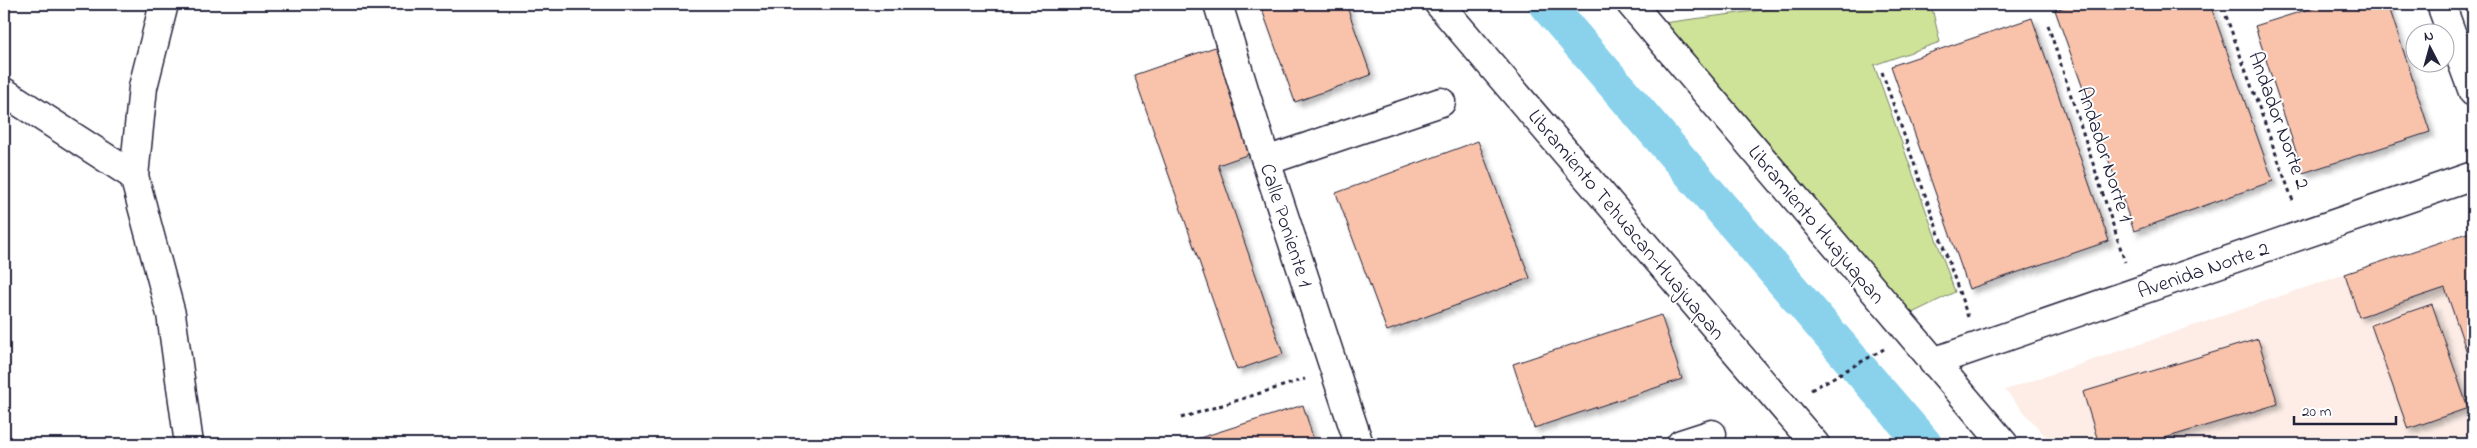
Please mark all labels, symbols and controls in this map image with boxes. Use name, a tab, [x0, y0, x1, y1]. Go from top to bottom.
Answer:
north arrow	[2404, 22, 2454, 72]
text: N	[2423, 26, 2435, 47]
street label: Andador Norte 2	[2239, 48, 2317, 194]
street label: Andador Norte 1	[2068, 83, 2140, 227]
street label: Libramiento Tehuacan-Huajuapan	[1520, 103, 1731, 347]
street label: Libramiento Huajuapan	[1740, 139, 1891, 311]
street label: Calle Poniente 1	[1251, 160, 1319, 292]
street label: Avenida Norte 2	[2134, 234, 2273, 307]
scale bar	[2294, 393, 2397, 425]
text: 20 m	[2302, 401, 2332, 423]

